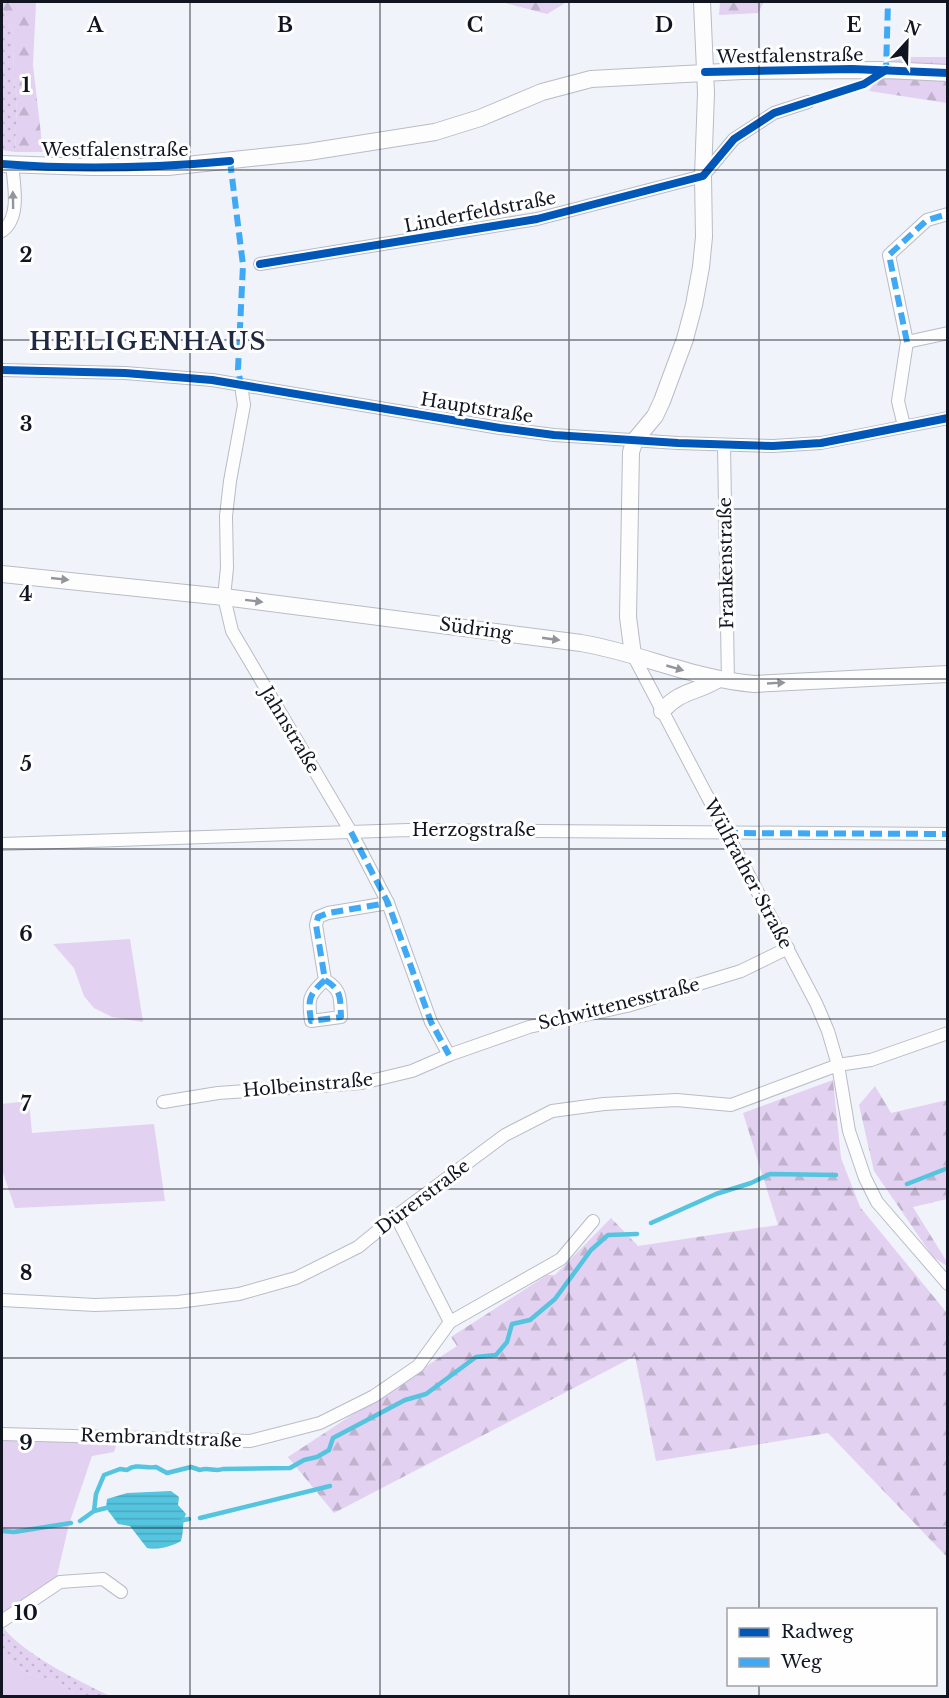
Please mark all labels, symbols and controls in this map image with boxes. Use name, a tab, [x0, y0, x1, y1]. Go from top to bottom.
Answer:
north arrow	[877, 12, 937, 72]
text: A	[86, 13, 104, 37]
text: B	[277, 13, 293, 37]
text: C	[467, 13, 483, 37]
text: D	[655, 13, 673, 37]
text: E	[846, 13, 862, 37]
text: N	[902, 16, 923, 40]
street label: Westfalenstraße	[715, 44, 864, 68]
text: 1	[22, 73, 31, 97]
street label: Westfalenstraße	[40, 139, 189, 161]
street label: Linderfeldstraße	[402, 186, 558, 238]
one-way arrow	[9, 191, 18, 210]
text: 2	[19, 243, 33, 267]
district label: HEILIGENHAUS	[29, 327, 267, 356]
street label: Hauptstraße	[419, 388, 535, 428]
text: 3	[20, 412, 32, 436]
street label: Frankenstraße	[714, 497, 738, 629]
one-way arrow	[50, 574, 69, 584]
text: 4	[19, 582, 33, 606]
one-way arrow	[244, 596, 263, 605]
street label: Südring	[438, 613, 514, 645]
one-way arrow	[542, 635, 561, 644]
one-way arrow	[666, 664, 684, 673]
one-way arrow	[766, 678, 785, 687]
street label: Jahnstraße	[254, 681, 325, 777]
text: 5	[20, 752, 32, 776]
street label: Wülfrather Straße	[699, 794, 797, 953]
street label: Herzogstraße	[412, 819, 536, 841]
text: 6	[19, 922, 33, 946]
street label: Schwittenesstraße	[536, 973, 702, 1035]
street label: Holbeinstraße	[242, 1068, 374, 1102]
text: 7	[21, 1092, 32, 1116]
street label: Dürerstraße	[372, 1155, 474, 1239]
text: 8	[20, 1261, 32, 1285]
street label: Rembrandtstraße	[80, 1424, 242, 1452]
text: 9	[19, 1431, 33, 1455]
text: 10	[14, 1601, 38, 1625]
legend	[727, 1608, 937, 1686]
text: Radweg	[781, 1621, 854, 1643]
text: Weg	[780, 1651, 822, 1673]

